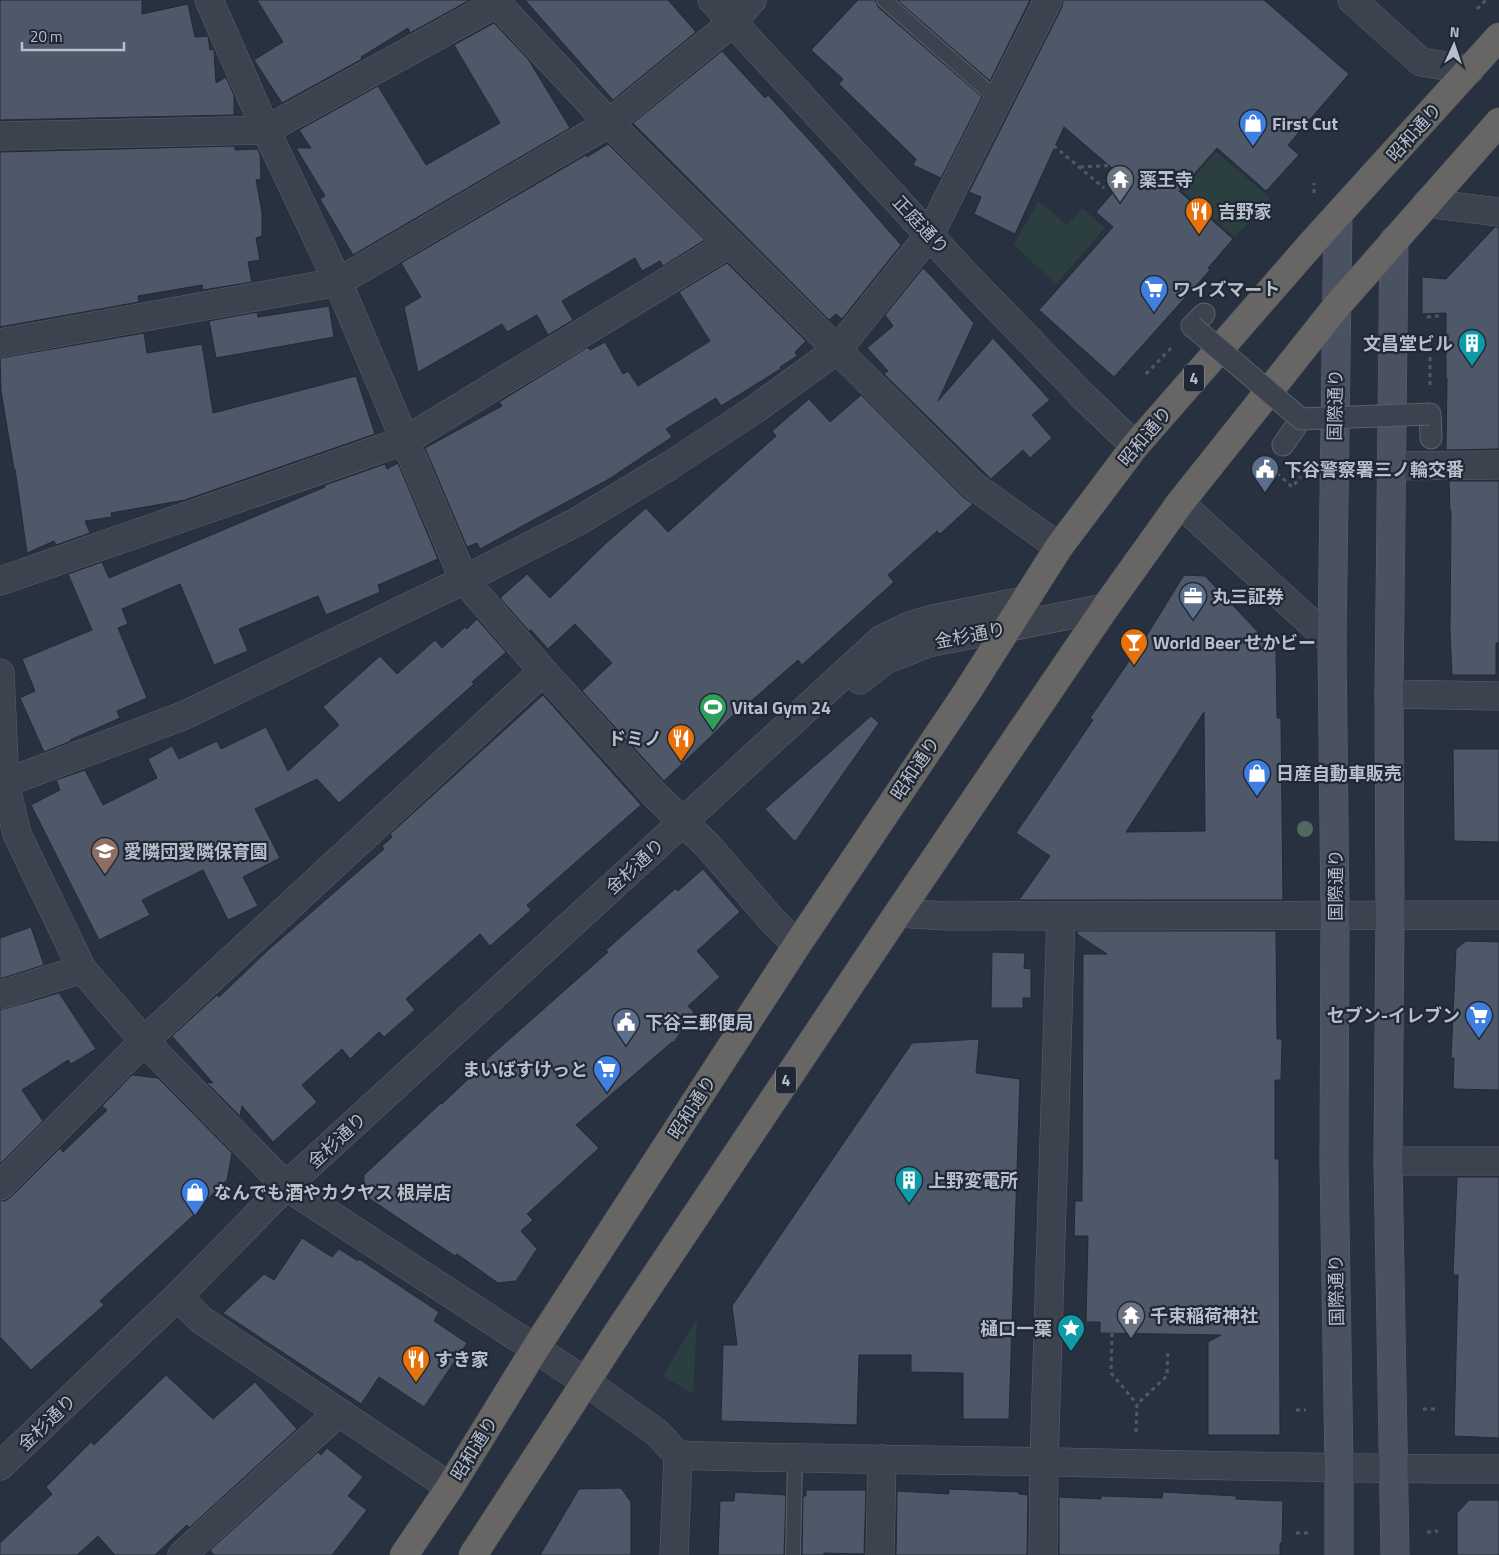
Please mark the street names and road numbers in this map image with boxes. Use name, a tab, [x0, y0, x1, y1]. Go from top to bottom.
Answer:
street label: 昭和通り	[1380, 96, 1448, 168]
street label: 正庭通り	[887, 189, 955, 261]
road number: 4	[1184, 364, 1204, 392]
street label: 国際通り	[1321, 369, 1349, 441]
street label: 昭和通り	[1112, 400, 1178, 472]
street label: 金杉通り	[932, 615, 1008, 655]
street label: 昭和通り	[884, 731, 946, 805]
street label: 金杉通り	[599, 832, 671, 900]
street label: 国際通り	[1322, 849, 1349, 921]
road number: 4	[776, 1066, 796, 1094]
street label: 昭和通り	[661, 1069, 723, 1145]
street label: 金杉通り	[301, 1106, 373, 1174]
street label: 国際通り	[1322, 1254, 1350, 1326]
street label: 金杉通り	[12, 1387, 82, 1457]
street label: 昭和通り	[443, 1410, 505, 1486]

